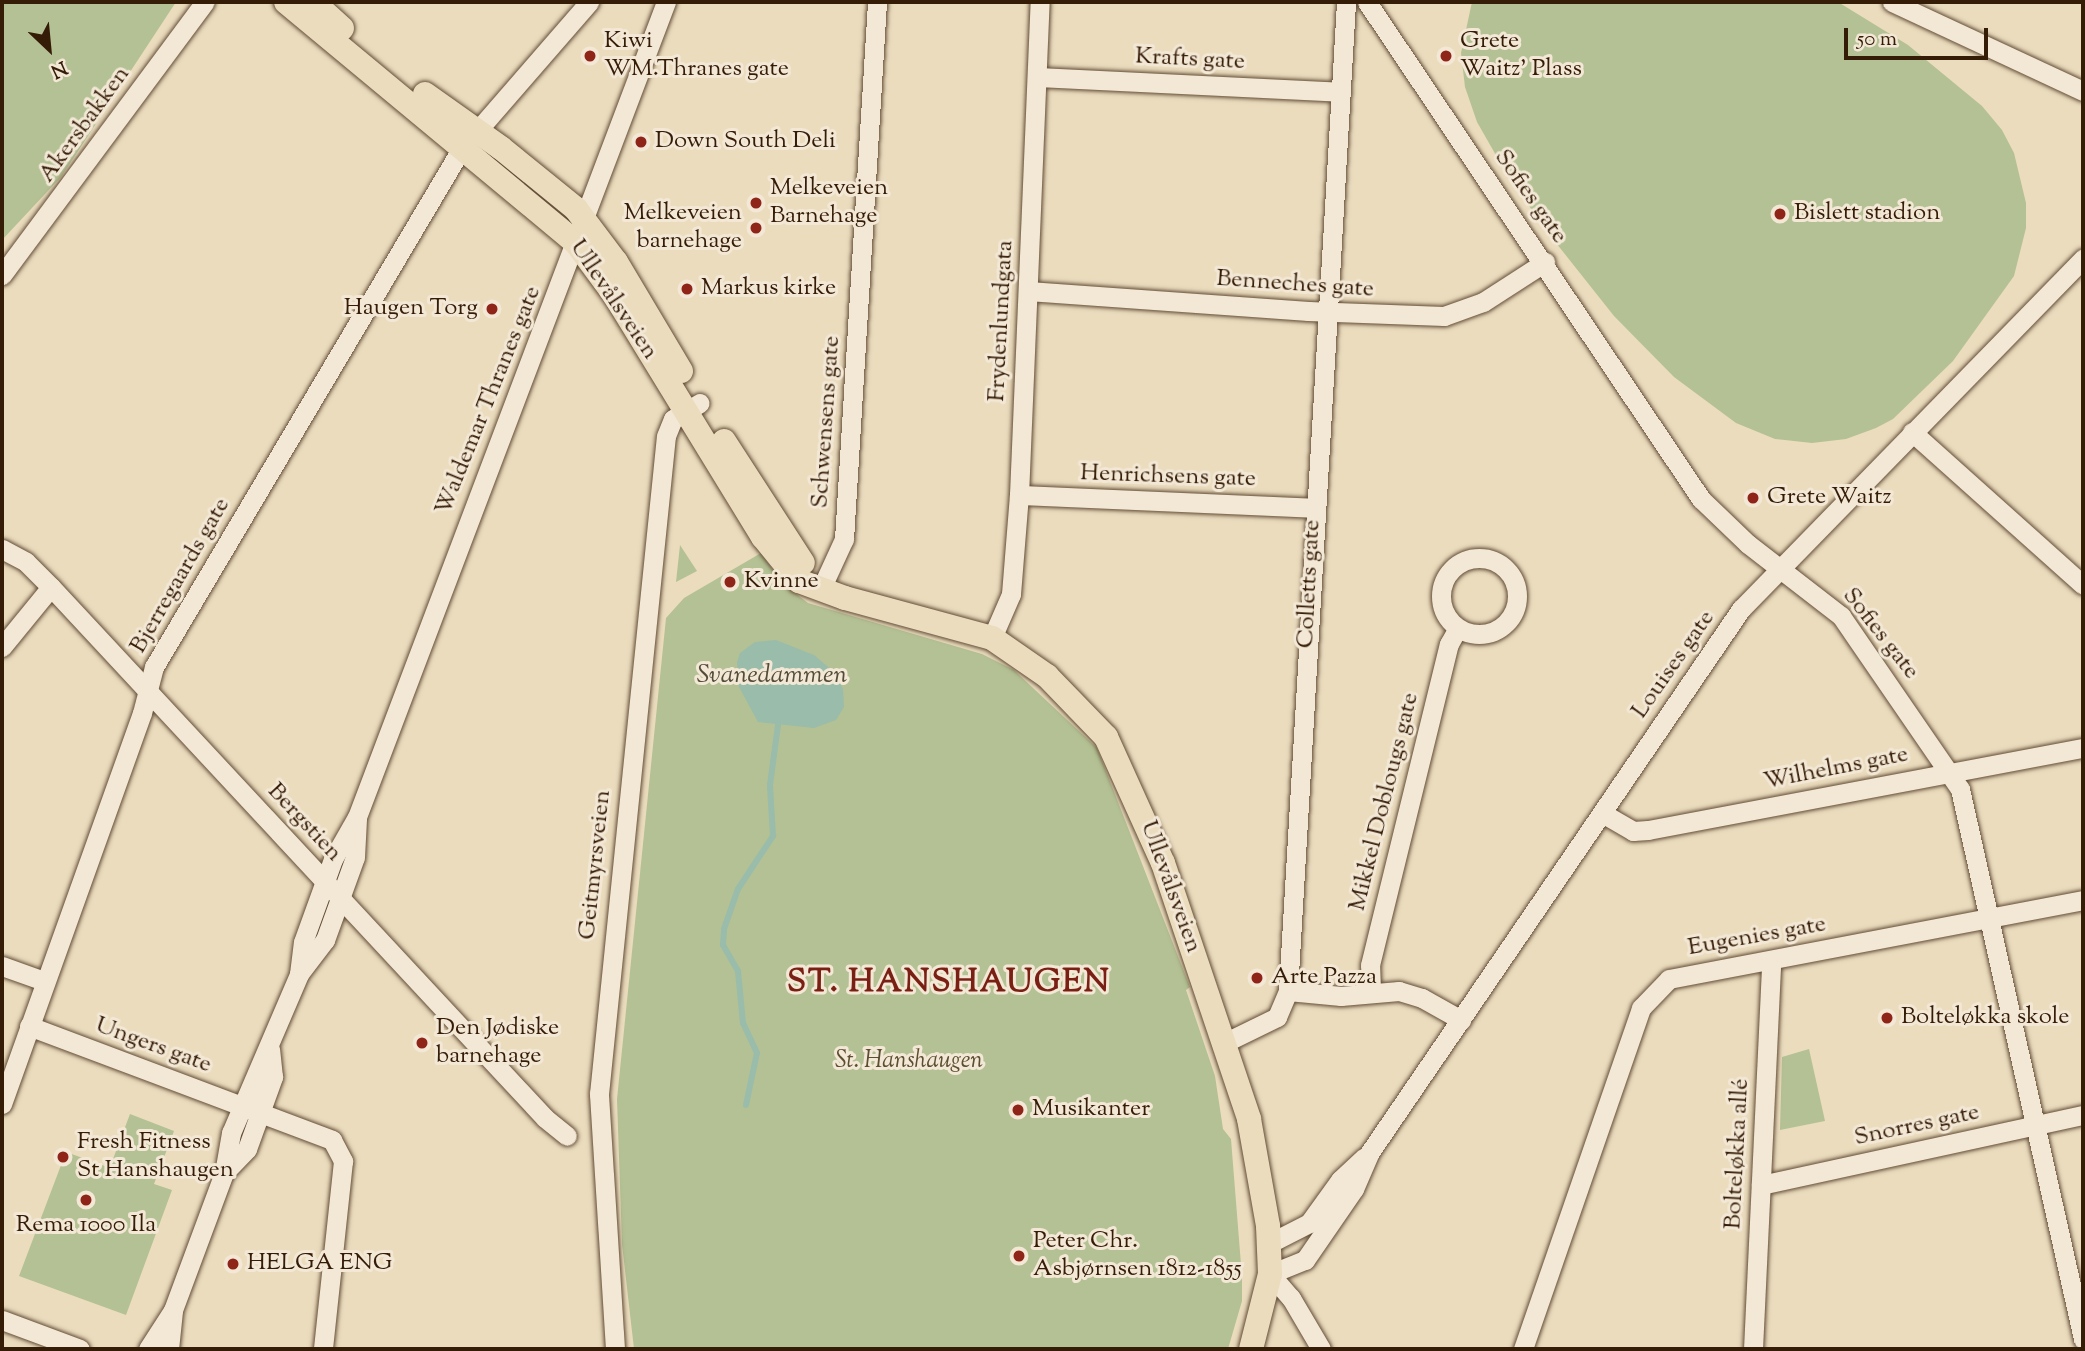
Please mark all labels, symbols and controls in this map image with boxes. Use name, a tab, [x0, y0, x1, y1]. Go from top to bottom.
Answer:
north arrow	[14, 14, 84, 84]
scale bar	[1847, 14, 1990, 58]
text: 50 m	[1857, 25, 1897, 55]
place label: Kiwi WM.Thranes gate	[604, 28, 789, 84]
place label: Grete Waitz' Plass	[1460, 28, 1582, 84]
street label: Krafts gate	[1134, 43, 1246, 77]
marker: Kiwi WM.Thranes gate	[582, 48, 598, 64]
marker: Grete Waitz' Plass	[1438, 48, 1454, 64]
text: N	[46, 53, 71, 84]
street label: Akersbakken	[33, 61, 137, 189]
place label: Down South Deli	[655, 128, 836, 156]
marker: Down South Deli	[633, 134, 649, 150]
street label: Sofies gate	[1487, 144, 1573, 250]
place label: Melkeveien Barnehage	[770, 175, 888, 231]
marker: Melkeveien Barnehage	[748, 195, 764, 211]
place label: Melkeveien barnehage	[624, 200, 742, 256]
place label: Bislett stadion	[1794, 200, 1940, 228]
marker: Bislett stadion	[1772, 206, 1788, 222]
marker: Melkeveien barnehage	[748, 220, 764, 236]
street label: Ullevålsveien	[562, 235, 664, 365]
street label: Frydenlundgata	[983, 240, 1021, 402]
street label: Benneches gate	[1215, 265, 1375, 305]
place label: Markus kirke	[701, 275, 836, 303]
marker: Markus kirke	[679, 281, 695, 297]
street label: Waldemar Thranes gate	[430, 282, 548, 520]
place label: Haugen Torg	[344, 295, 478, 323]
marker: Haugen Torg	[484, 301, 500, 317]
street label: Schwensens gate	[807, 335, 847, 509]
street label: Henrichsens gate	[1080, 460, 1256, 494]
place label: Grete Waitz	[1767, 484, 1891, 512]
marker: Grete Waitz	[1745, 490, 1761, 506]
street label: Bjerregaards gate	[125, 493, 237, 659]
street label: Colletts gate	[1292, 519, 1328, 649]
place label: Kvinne	[744, 568, 819, 596]
marker: Kvinne	[722, 574, 738, 590]
street label: Sofies gate	[1835, 583, 1925, 685]
street label: Louises gate	[1626, 605, 1722, 725]
water label: Svanedammen	[697, 660, 847, 692]
street label: Mikkel Doblougs gate	[1344, 690, 1426, 914]
street label: Wilhelms gate	[1761, 741, 1911, 797]
street label: Bergstien	[260, 778, 348, 868]
street label: Geitmyrsveien	[574, 789, 618, 941]
street label: Ullevålsveien	[1133, 817, 1207, 957]
street label: Eugenies gate	[1686, 911, 1828, 963]
district label: ST. HANSHAUGEN	[789, 964, 1109, 1002]
place label: Arte Pazza	[1271, 964, 1377, 992]
marker: Arte Pazza	[1249, 970, 1265, 986]
place label: Bolteløkka skole	[1901, 1004, 2069, 1032]
marker: Bolteløkka skole	[1879, 1010, 1895, 1026]
street label: Ungers gate	[91, 1012, 215, 1080]
place label: Den Jødiske barnehage	[436, 1015, 559, 1071]
marker: Den Jødiske barnehage	[414, 1035, 430, 1051]
park label: St. Hanshaugen	[835, 1048, 983, 1076]
street label: Bolteløkka allé	[1720, 1078, 1756, 1230]
place label: Musikanter	[1032, 1096, 1150, 1124]
street label: Snorres gate	[1852, 1099, 1982, 1153]
marker: Musikanter	[1010, 1102, 1026, 1118]
place label: Fresh Fitness St Hanshaugen	[77, 1129, 234, 1185]
marker: Fresh Fitness St Hanshaugen	[55, 1149, 71, 1165]
marker: Rema 1000 Ila	[78, 1192, 94, 1208]
place label: Rema 1000 Ila	[16, 1212, 156, 1240]
place label: Peter Chr. Asbjørnsen 1812-1855	[1033, 1228, 1242, 1284]
marker: Peter Chr. Asbjørnsen 1812-1855	[1011, 1248, 1027, 1264]
place label: HELGA ENG	[247, 1250, 392, 1278]
marker: HELGA ENG	[225, 1256, 241, 1272]

